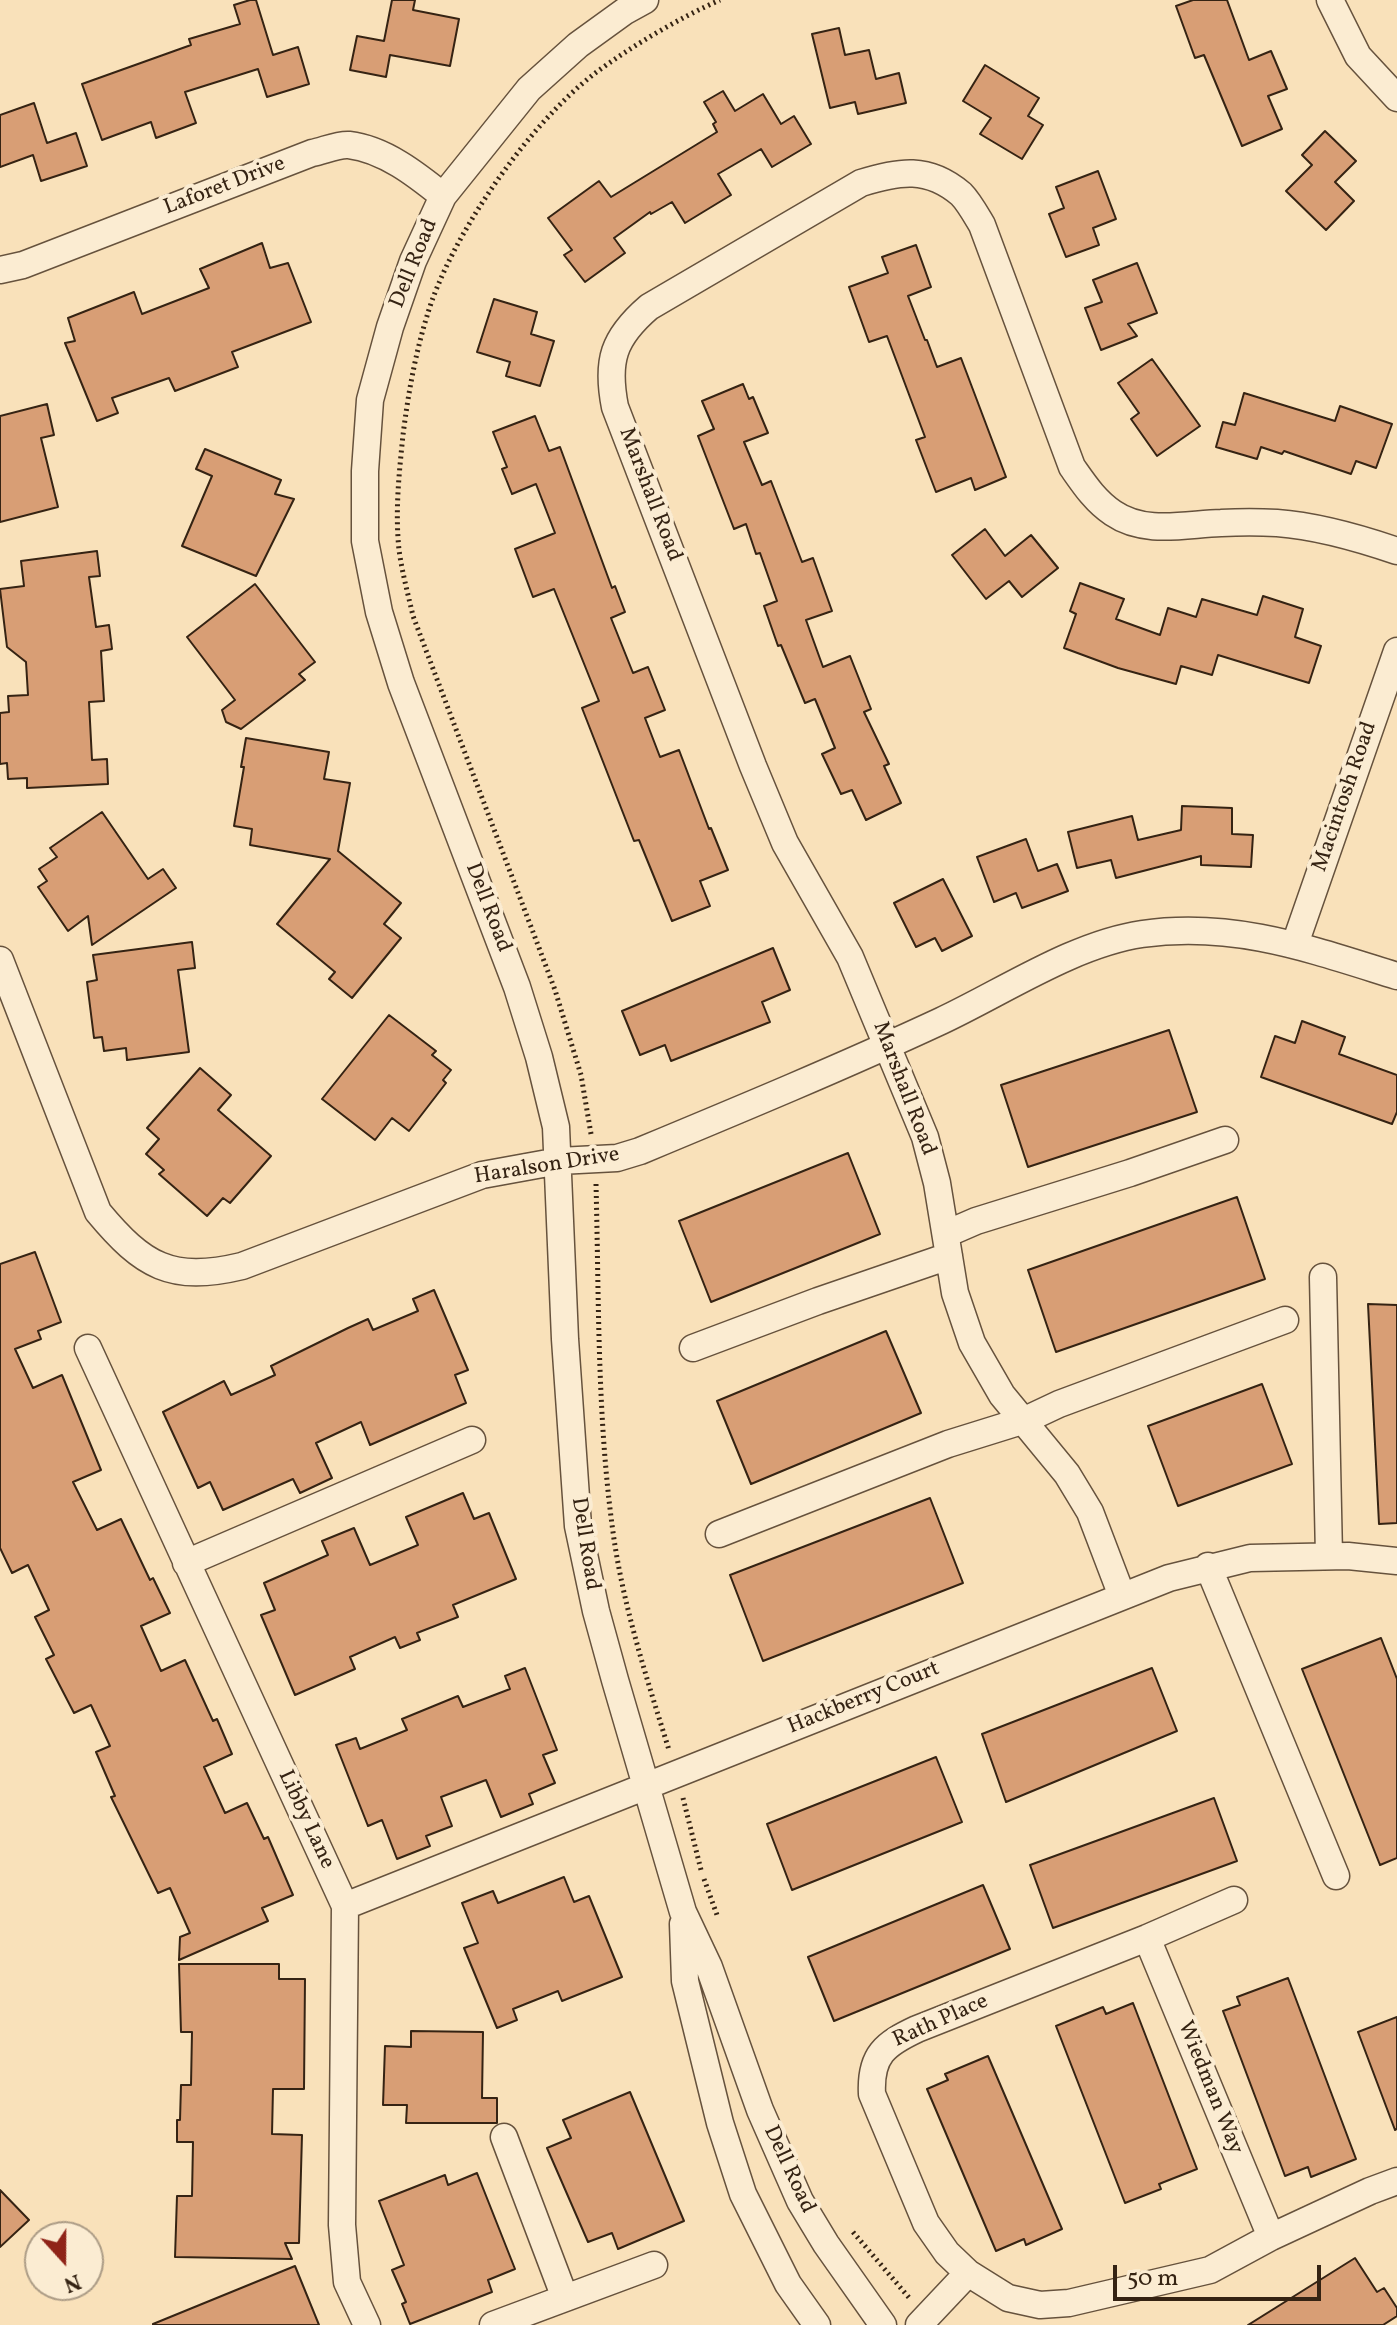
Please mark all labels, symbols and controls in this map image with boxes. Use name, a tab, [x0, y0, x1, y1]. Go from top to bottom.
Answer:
street label: Laforet Drive	[161, 152, 289, 222]
street label: Dell Road	[385, 216, 445, 312]
street label: Marshall Road	[611, 424, 687, 566]
street label: Macintosh Road	[1308, 719, 1384, 875]
street label: Dell Road	[458, 860, 516, 956]
street label: Marshall Road	[865, 1018, 941, 1160]
street label: Haralson Drive	[473, 1142, 621, 1192]
street label: Dell Road	[564, 1496, 604, 1592]
street label: Hackberry Court	[784, 1657, 944, 1741]
street label: Libby Lane	[271, 1767, 339, 1873]
street label: Rath Place	[889, 1989, 993, 2055]
street label: Wiedman Way	[1170, 2017, 1248, 2159]
street label: Dell Road	[756, 2122, 820, 2218]
north arrow	[24, 2221, 104, 2301]
scale bar	[1117, 2249, 1325, 2299]
text: 50 m	[1127, 2262, 1179, 2296]
text: N	[59, 2265, 85, 2299]

